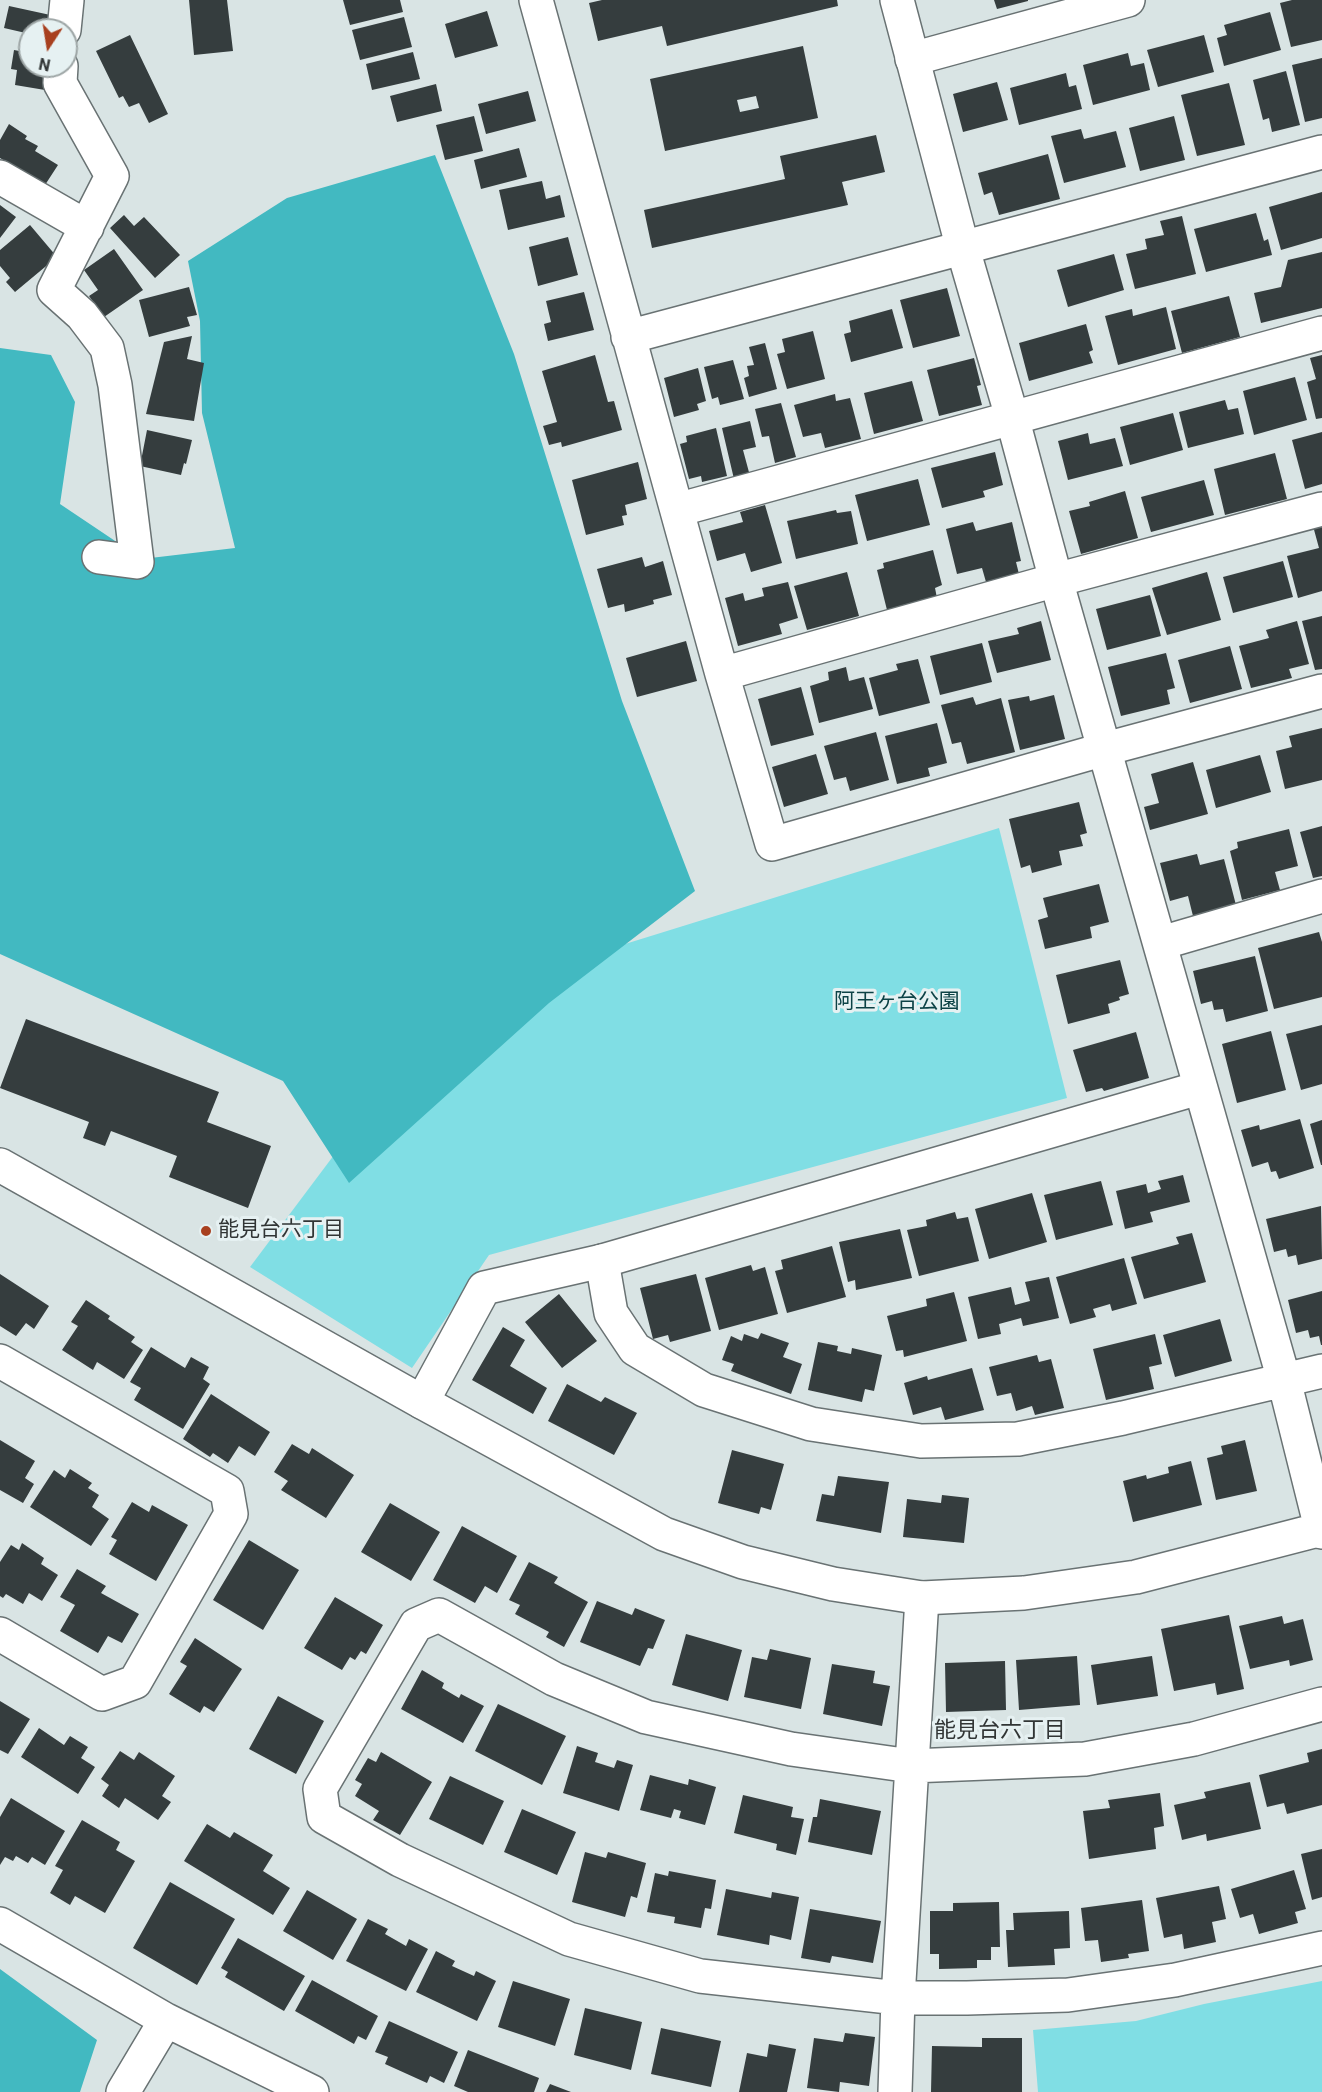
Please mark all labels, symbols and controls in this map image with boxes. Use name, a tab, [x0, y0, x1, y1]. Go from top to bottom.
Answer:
north arrow	[18, 18, 78, 78]
text: N	[37, 54, 52, 75]
park label: 阿王ヶ台公園	[834, 990, 960, 1016]
place label: 能見台六丁目	[218, 1218, 344, 1244]
marker: 能見台六丁目	[199, 1224, 213, 1238]
district label: 能見台六丁目	[934, 1718, 1066, 1744]

